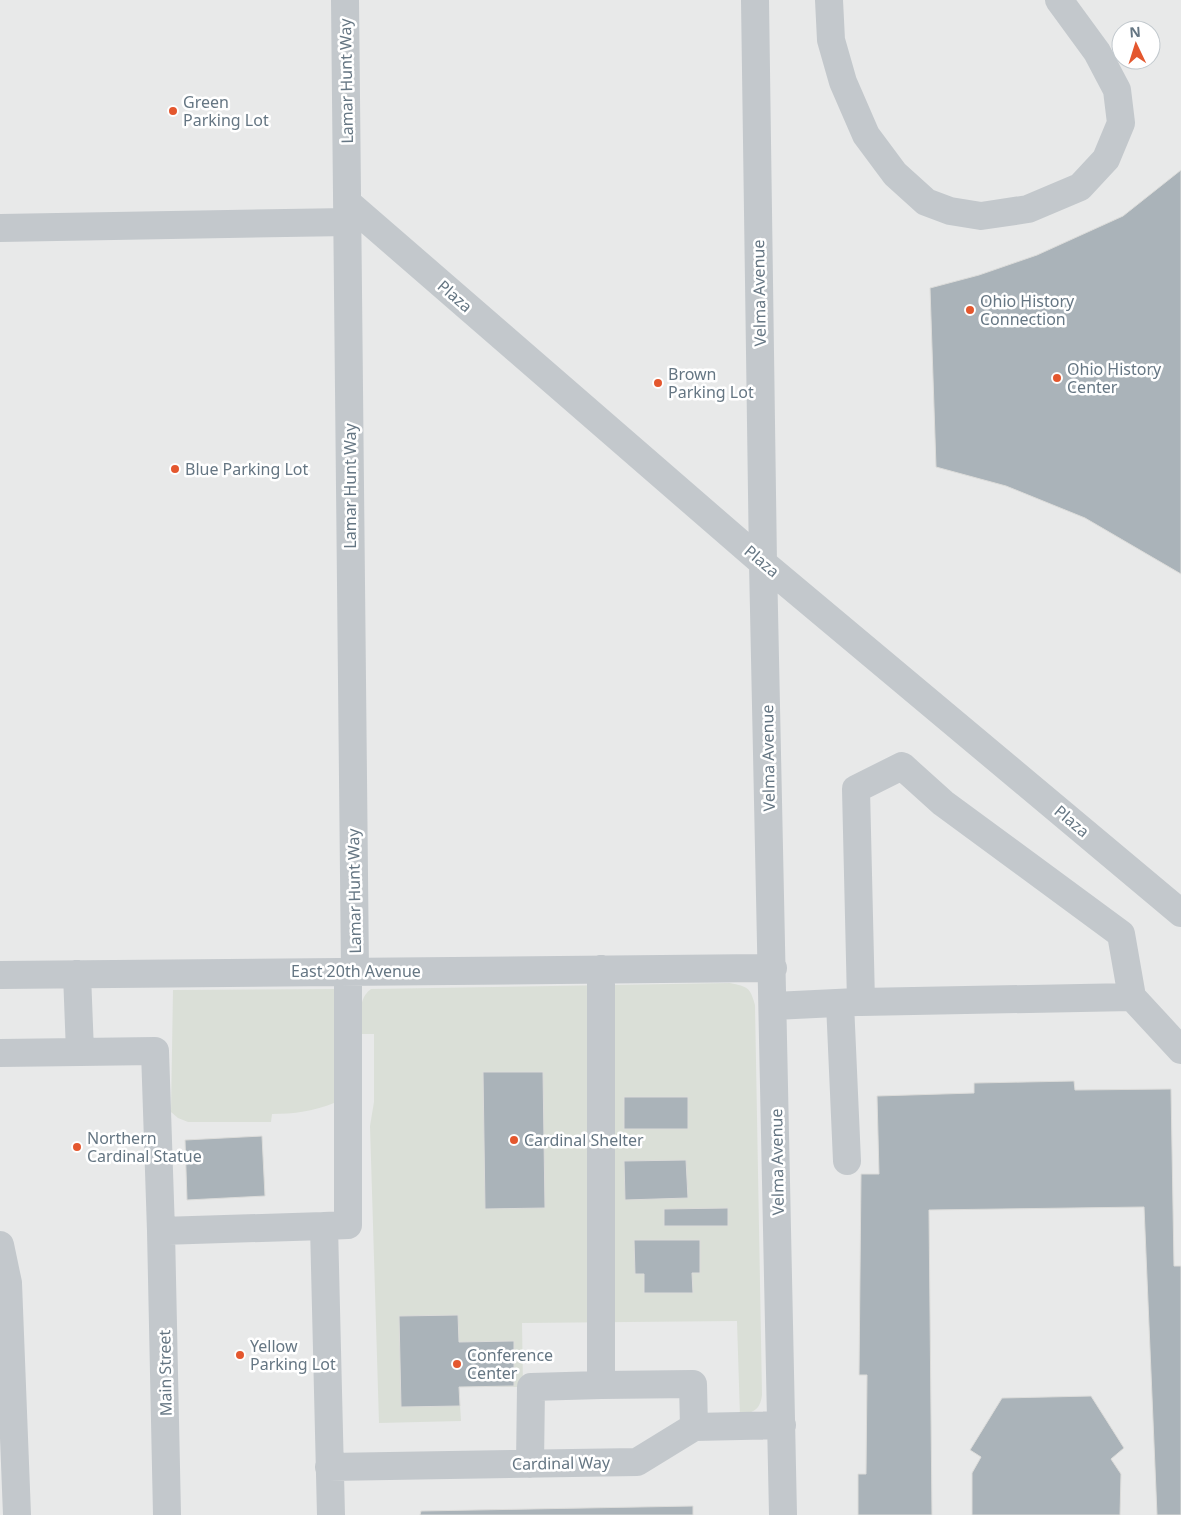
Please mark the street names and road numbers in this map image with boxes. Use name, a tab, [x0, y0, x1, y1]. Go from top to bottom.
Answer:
street label: Lamar Hunt Way	[334, 17, 358, 144]
street label: Velma Avenue	[747, 239, 771, 347]
street label: Plaza	[433, 275, 477, 317]
street label: Lamar Hunt Way	[339, 423, 361, 549]
street label: Plaza	[740, 540, 784, 582]
street label: Velma Avenue	[756, 704, 780, 812]
street label: Plaza	[1050, 800, 1094, 842]
street label: Lamar Hunt Way	[342, 827, 366, 954]
street label: East 20th Avenue	[291, 960, 421, 982]
street label: Velma Avenue	[765, 1108, 789, 1216]
street label: Main Street	[153, 1329, 177, 1416]
street label: Cardinal Way	[512, 1451, 611, 1475]

